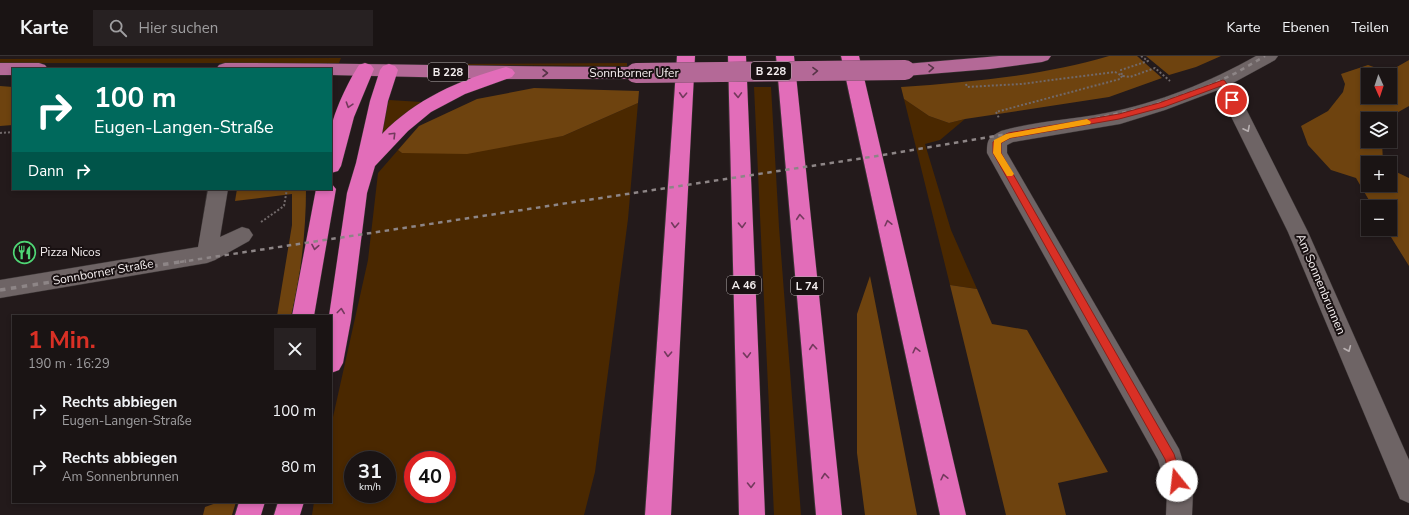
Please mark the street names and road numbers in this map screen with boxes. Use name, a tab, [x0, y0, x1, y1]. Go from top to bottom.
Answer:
road number: B 228	[751, 62, 791, 80]
road number: B 228	[428, 63, 468, 81]
street label: Sonnborner Ufer	[589, 65, 679, 81]
street label: Am Sonnenbrunnen	[1293, 231, 1349, 337]
street label: Sonnborner Straße	[51, 255, 155, 289]
road number: A 46	[727, 276, 761, 294]
road number: L 74	[791, 277, 823, 295]

